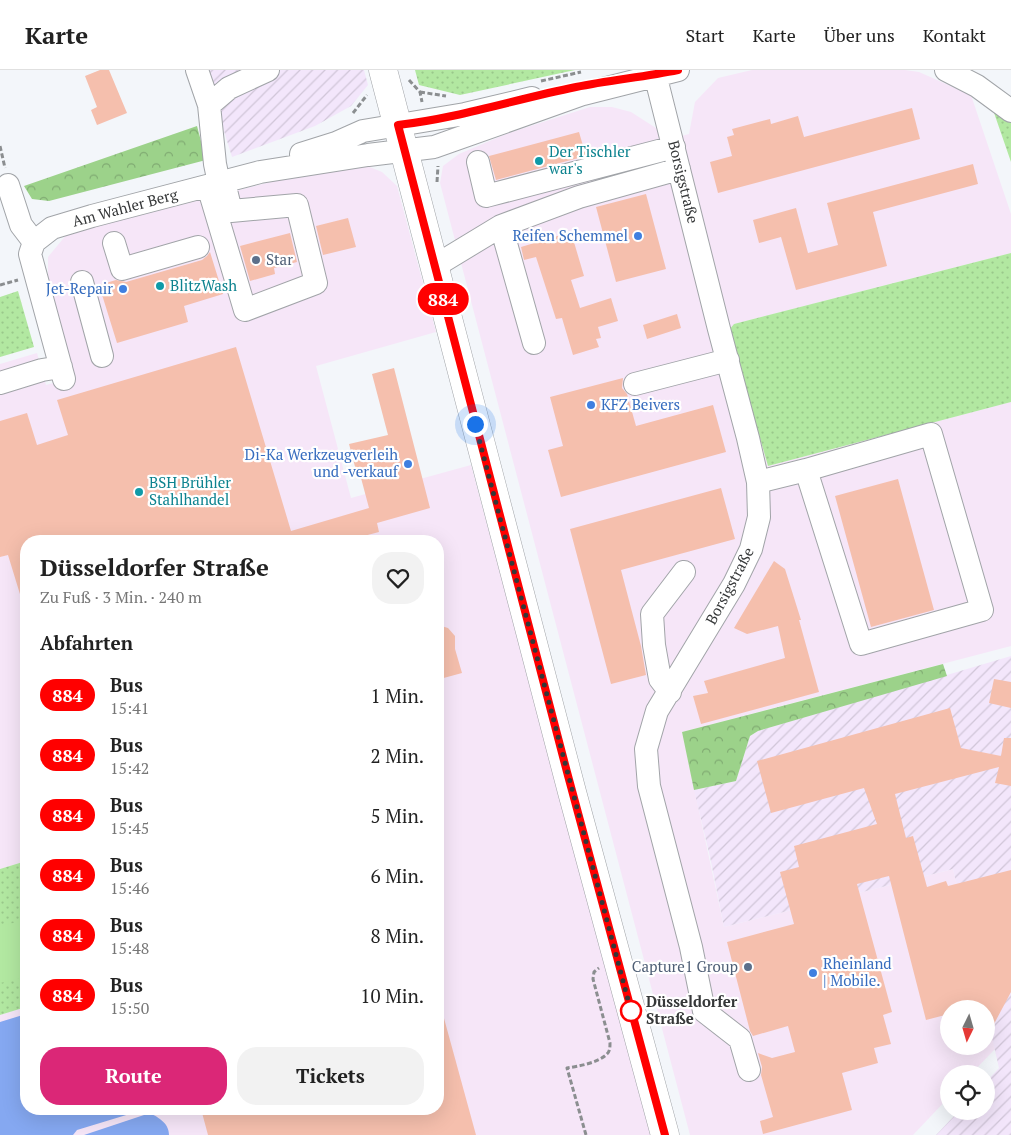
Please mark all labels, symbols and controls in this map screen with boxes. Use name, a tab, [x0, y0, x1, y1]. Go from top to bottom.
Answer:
text: Karte	[25, 19, 88, 51]
text: Start	[685, 23, 724, 47]
text: Karte	[752, 23, 796, 47]
text: Über uns	[824, 23, 895, 47]
text: Kontakt	[923, 23, 986, 47]
street label: Borsigstraße	[664, 138, 704, 225]
place label: Der Tischler war's	[548, 141, 631, 178]
marker: Der Tischler war's	[533, 155, 545, 167]
street label: Am Wahler Berg	[70, 183, 181, 231]
place label: Reifen Schemmel	[512, 225, 628, 245]
marker: Reifen Schemmel	[632, 230, 644, 242]
place label: Star	[266, 249, 293, 269]
marker: Star	[250, 254, 262, 266]
place label: BlitzWash	[170, 275, 237, 295]
place label: Jet-Repair	[46, 278, 113, 298]
marker: BlitzWash	[154, 280, 166, 292]
marker: Jet-Repair	[117, 283, 129, 295]
line badge: 884	[414, 283, 472, 315]
text: 884	[428, 287, 458, 311]
place label: KFZ Beivers	[601, 394, 680, 414]
marker: KFZ Beivers	[585, 399, 597, 411]
your location	[463, 412, 488, 437]
place label: Di-Ka Werkzeugverleih und -verkauf	[245, 444, 399, 481]
marker: Di-Ka Werkzeugverleih und -verkauf	[402, 458, 414, 470]
place label: BSH Brühler Stahlhandel	[149, 472, 231, 509]
marker: BSH Brühler Stahlhandel	[133, 486, 145, 498]
street label: Borsigstraße	[700, 543, 758, 628]
text: Düsseldorfer Straße	[40, 551, 269, 583]
button: heart	[372, 552, 424, 604]
text: Zu Fuß · 3 Min. · 240 m	[40, 586, 202, 608]
text: Abfahrten	[40, 630, 133, 655]
text: Bus	[110, 672, 143, 697]
text: 884	[52, 683, 83, 707]
text: 1 Min.	[370, 683, 424, 708]
text: 15:41	[110, 697, 149, 719]
text: Bus	[110, 732, 143, 757]
text: 884	[52, 743, 83, 767]
text: 2 Min.	[370, 743, 424, 768]
text: 15:42	[110, 757, 149, 779]
text: Bus	[110, 792, 143, 817]
text: 884	[52, 803, 83, 827]
text: 5 Min.	[370, 803, 424, 828]
text: 15:45	[110, 817, 149, 839]
text: Bus	[110, 852, 143, 877]
text: 884	[52, 863, 83, 887]
text: 6 Min.	[370, 863, 424, 888]
text: 15:46	[110, 877, 149, 899]
text: Bus	[110, 912, 143, 937]
text: 884	[52, 923, 83, 947]
text: 8 Min.	[370, 923, 424, 948]
text: 15:48	[110, 937, 149, 959]
place label: Rheinland | Mobile.	[823, 953, 892, 990]
place label: Capture1 Group	[632, 956, 738, 976]
marker: Capture1 Group	[742, 961, 754, 973]
marker: Rheinland | Mobile.	[807, 967, 819, 979]
text: Bus	[110, 972, 143, 997]
text: 884	[52, 983, 83, 1007]
text: 10 Min.	[360, 983, 424, 1008]
place label: Düsseldorfer Straße	[646, 991, 738, 1028]
text: 15:50	[110, 997, 149, 1019]
marker: Düsseldorfer Straße	[620, 1000, 642, 1022]
north arrow	[940, 1000, 995, 1055]
map controls	[940, 1000, 995, 1120]
button: Route	[40, 1047, 227, 1105]
button: Tickets	[237, 1047, 424, 1105]
button: locate	[940, 1065, 995, 1120]

